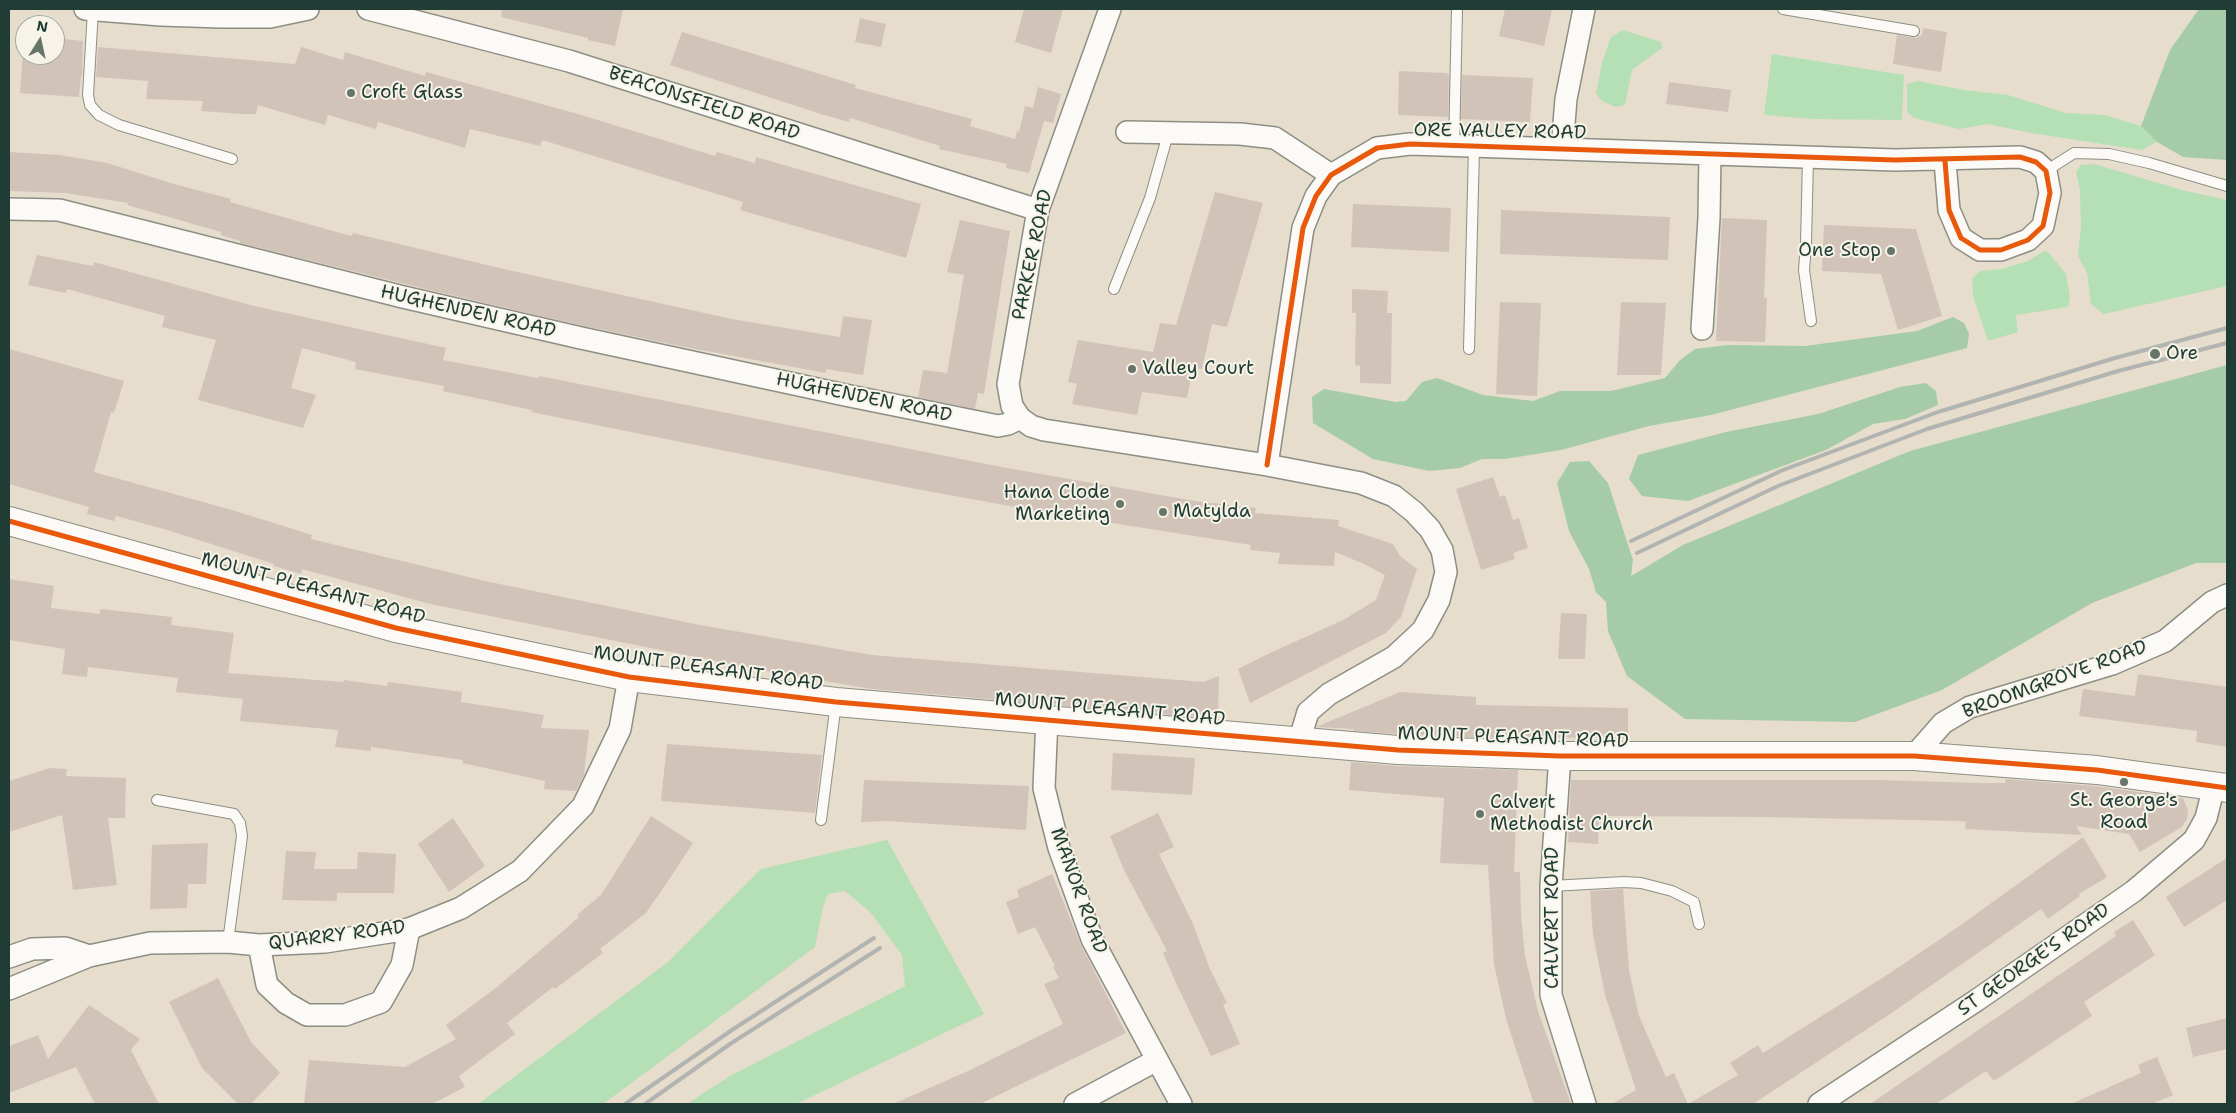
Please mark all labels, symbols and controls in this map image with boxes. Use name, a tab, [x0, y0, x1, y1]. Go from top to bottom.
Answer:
north arrow	[15, 15, 65, 65]
text: N	[35, 16, 49, 36]
street label: BEACONSFIELD ROAD	[605, 62, 803, 146]
place label: Croft Glass	[361, 82, 463, 104]
marker: Croft Glass	[345, 87, 357, 99]
street label: ORE VALLEY ROAD	[1413, 119, 1587, 145]
street label: PARKER ROAD	[1008, 188, 1058, 322]
place label: One Stop	[1798, 240, 1881, 262]
marker: One Stop	[1885, 245, 1897, 257]
street label: HUGHENDEN ROAD	[378, 281, 558, 343]
place label: Ore	[2166, 343, 2198, 365]
marker: Ore	[2148, 347, 2162, 361]
place label: Valley Court	[1142, 358, 1254, 380]
marker: Valley Court	[1126, 363, 1138, 375]
street label: HUGHENDEN ROAD	[774, 368, 954, 428]
place label: Hana Clode Marketing	[1003, 482, 1110, 526]
marker: Hana Clode Marketing	[1114, 498, 1126, 510]
place label: Matylda	[1173, 501, 1251, 523]
marker: Matylda	[1157, 506, 1169, 518]
street label: MOUNT PLEASANT ROAD	[198, 548, 428, 630]
street label: BROOMGROVE ROAD	[1960, 636, 2150, 724]
street label: MOUNT PLEASANT ROAD	[592, 642, 824, 696]
street label: MOUNT PLEASANT ROAD	[994, 689, 1226, 731]
street label: MOUNT PLEASANT ROAD	[1397, 723, 1629, 753]
marker: St. George's Road	[2118, 776, 2130, 788]
place label: St. George's Road	[2070, 790, 2178, 834]
place label: Calvert Methodist Church	[1490, 792, 1653, 836]
marker: Calvert Methodist Church	[1474, 808, 1486, 820]
street label: MANOR ROAD	[1045, 825, 1111, 957]
street label: CALVERT ROAD	[1542, 847, 1564, 989]
street label: ST GEORGE'S ROAD	[1953, 899, 2115, 1021]
street label: QUARRY ROAD	[267, 916, 407, 956]

